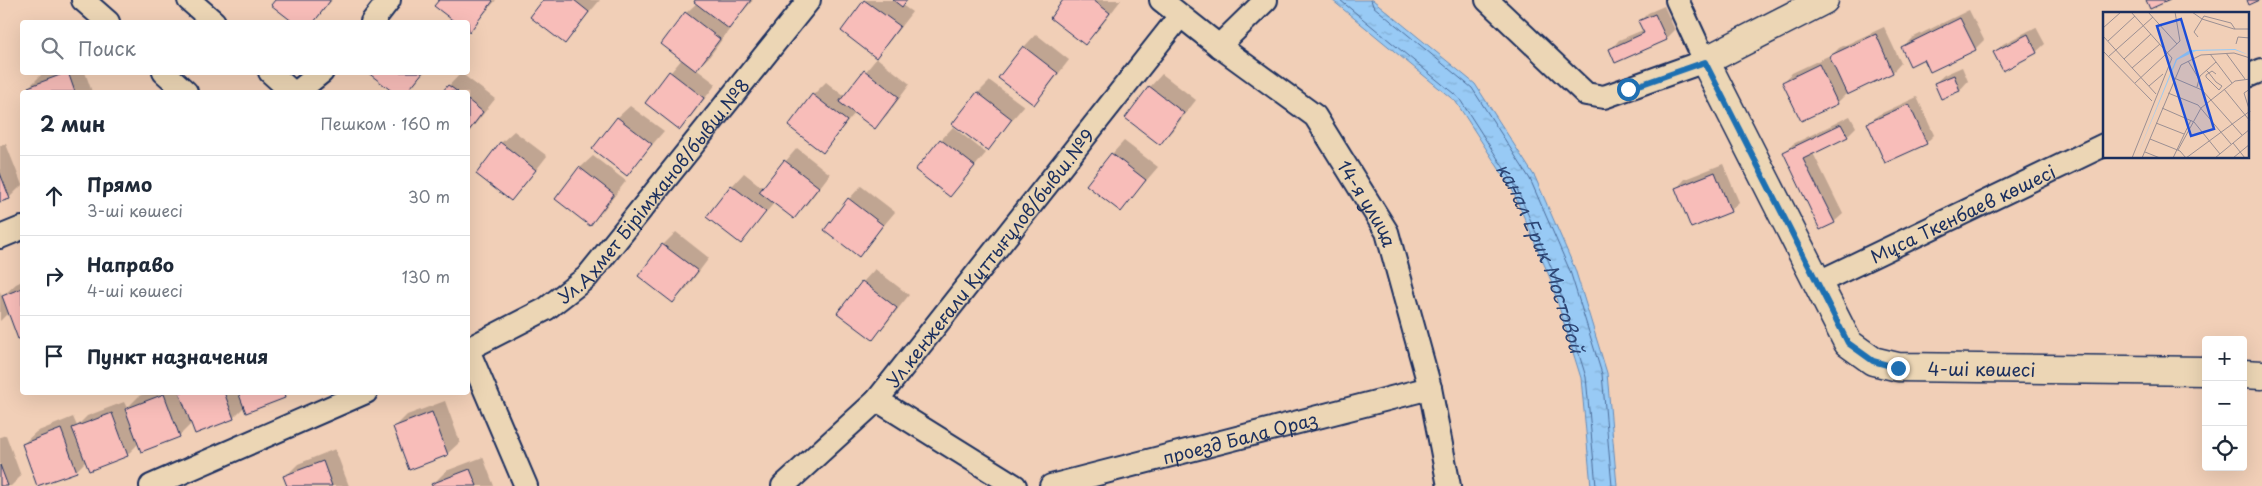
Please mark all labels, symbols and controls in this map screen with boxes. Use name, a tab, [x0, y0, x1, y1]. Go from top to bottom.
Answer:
inset map	[2103, 12, 2250, 159]
search box	[20, 20, 470, 75]
icon: search	[38, 34, 66, 62]
text: Поиск	[78, 34, 136, 62]
street label: Ул.Ахмет Бірімжанов/бывш.№8	[551, 72, 755, 309]
route start	[1617, 78, 1640, 101]
text: 2 мин	[40, 107, 105, 139]
text: Пешком · 160 m	[321, 111, 450, 135]
street label: Ул.кенжеғали Құттығұлов/бывш.№9	[879, 122, 1100, 393]
street label: 14-я улица	[1332, 154, 1404, 250]
water label: канал Ерик Мостовой	[1490, 157, 1592, 358]
street label: Мұса Ткенбаев көшесі	[1865, 157, 2059, 269]
text: Прямо	[87, 170, 152, 198]
icon: ahead	[40, 182, 68, 210]
text: 30 m	[408, 184, 450, 208]
text: 3-ші көшесі	[87, 198, 183, 222]
text: Направо	[87, 250, 174, 278]
icon: right	[40, 262, 68, 290]
text: 130 m	[402, 264, 450, 288]
text: 4-ші көшесі	[87, 278, 183, 302]
map controls	[2202, 336, 2247, 471]
button: +	[2202, 336, 2247, 381]
icon: arrive	[40, 342, 68, 370]
text: Пункт назначения	[87, 342, 268, 370]
street label: 4-ші көшесі	[1927, 354, 2036, 382]
route end	[1887, 357, 1910, 380]
button: −	[2202, 381, 2247, 426]
street label: проезд Бала Ораз	[1159, 404, 1320, 470]
button: locate	[2202, 426, 2247, 471]

